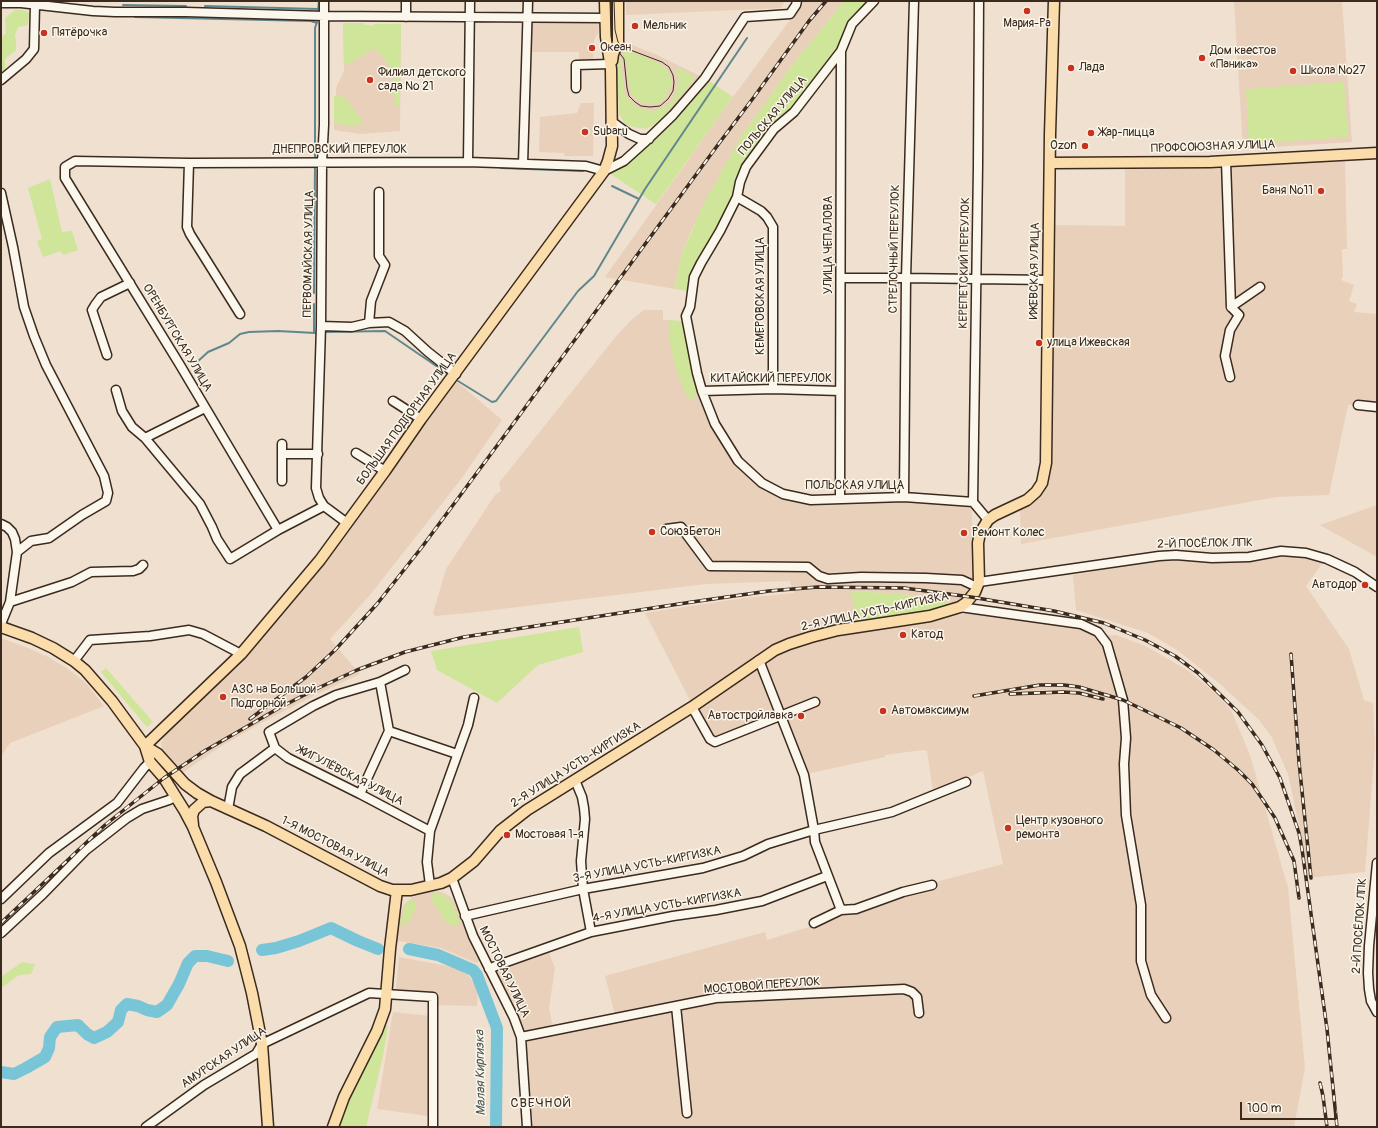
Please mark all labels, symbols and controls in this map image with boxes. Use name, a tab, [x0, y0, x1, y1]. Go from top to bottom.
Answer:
marker: Мария-Ра	[1022, 6, 1032, 16]
place label: Мария-Ра	[1003, 17, 1051, 31]
place label: Мельник	[643, 19, 687, 33]
marker: Мельник	[630, 21, 640, 31]
place label: Пятёрочка	[52, 26, 107, 40]
marker: Пятёрочка	[39, 28, 49, 38]
place label: Океан	[600, 41, 631, 55]
marker: Океан	[587, 43, 597, 53]
place label: Дом квестов «Паника»	[1210, 44, 1276, 72]
marker: Дом квестов «Паника»	[1197, 53, 1207, 63]
place label: Лада	[1079, 61, 1105, 75]
marker: Лада	[1066, 63, 1076, 73]
place label: Школа №27	[1301, 64, 1366, 78]
place label: Филиал детского сада № 21	[378, 66, 466, 94]
marker: Школа №27	[1288, 66, 1298, 76]
street label: ПОЛЬСКАЯ УЛИЦА	[736, 74, 810, 158]
marker: Филиал детского сада № 21	[365, 75, 375, 85]
place label: Subaru	[593, 125, 628, 139]
place label: Жар-пицца	[1099, 126, 1155, 140]
marker: Subaru	[580, 127, 590, 137]
marker: Жар-пицца	[1086, 128, 1096, 138]
street label: ПРОФСОЮЗНАЯ УЛИЦА	[1151, 138, 1275, 156]
place label: Ozon	[1050, 139, 1077, 153]
marker: Ozon	[1080, 141, 1090, 151]
street label: ДНЕПРОВСКИЙ ПЕРЕУЛОК	[273, 143, 407, 157]
street label: СТРЕЛОЧНЫЙ ПЕРЕУЛОК	[887, 184, 903, 314]
place label: Баня №11	[1262, 184, 1313, 198]
marker: Баня №11	[1316, 186, 1326, 196]
street label: ПЕРВОМАЙСКАЯ УЛИЦА	[301, 190, 317, 318]
street label: УЛИЦА ЧЕПАЛОВА	[822, 196, 836, 294]
street label: КЕРЕПЕТСКИЙ ПЕРЕУЛОК	[957, 197, 973, 329]
street label: ИЖЕВСКАЯ УЛИЦА	[1027, 222, 1043, 320]
street label: КЕМЕРОВСКАЯ УЛИЦА	[754, 237, 768, 355]
street label: ОРЕНБУРГСКАЯ УЛИЦА	[139, 282, 215, 394]
place label: улица Ижевская	[1047, 336, 1130, 350]
marker: улица Ижевская	[1034, 338, 1044, 348]
street label: БОЛЬШАЯ ПОДГОРНАЯ УЛИЦА	[354, 350, 460, 488]
street label: КИТАЙСКИЙ ПЕРЕУЛОК	[710, 372, 832, 386]
street label: ПОЛЬСКАЯ УЛИЦА	[806, 479, 904, 493]
place label: СоюзБетон	[660, 525, 721, 539]
place label: Ремонт Колес	[972, 526, 1045, 540]
marker: СоюзБетон	[647, 527, 657, 537]
marker: Ремонт Колес	[959, 528, 969, 538]
street label: 2-Й ПОСЁЛОК ЛПК	[1157, 536, 1253, 552]
place label: Автодор	[1312, 578, 1357, 592]
marker: Автодор	[1360, 580, 1370, 590]
street label: 2-Я УЛИЦА УСТЬ-КИРГИЗКА	[800, 589, 950, 635]
place label: Катод	[911, 628, 943, 642]
marker: Катод	[898, 630, 908, 640]
place label: АЗС на Большой Подгорной	[231, 683, 316, 711]
marker: АЗС на Большой Подгорной	[218, 692, 228, 702]
place label: Автомаксимум	[891, 704, 969, 718]
marker: Автомаксимум	[878, 706, 888, 716]
place label: Автостройлавка	[708, 709, 793, 723]
marker: Автостройлавка	[796, 711, 806, 721]
street label: 2-Я УЛИЦА УСТЬ-КИРГИЗКА	[508, 719, 644, 811]
street label: ЖИГУЛЁВСКАЯ УЛИЦА	[295, 743, 405, 809]
street label: 1-Я МОСТОВАЯ УЛИЦА	[279, 813, 391, 881]
place label: Центр кузовного ремонта	[1016, 814, 1103, 842]
marker: Центр кузовного ремонта	[1003, 823, 1013, 833]
place label: Мостовая 1-я	[515, 828, 584, 842]
marker: Мостовая 1-я	[502, 830, 512, 840]
street label: 3-Я УЛИЦА УСТЬ-КИРГИЗКА	[572, 844, 722, 886]
street label: 2-Й ПОСЁЛОК ЛПК	[1349, 878, 1371, 974]
street label: 4-Я УЛИЦА УСТЬ-КИРГИЗКА	[592, 886, 742, 926]
street label: МОСТОВАЯ УЛИЦА	[476, 924, 532, 1020]
street label: МОСТОВОЙ ПЕРЕУЛОК	[703, 975, 821, 997]
street label: АМУРСКАЯ УЛИЦА	[179, 1024, 269, 1092]
water label: Малая Киргизка	[472, 1030, 490, 1116]
scale bar	[1242, 1094, 1338, 1120]
district label: СВЕЧНОЙ	[510, 1096, 572, 1112]
text: 100 m	[1247, 1101, 1281, 1116]

